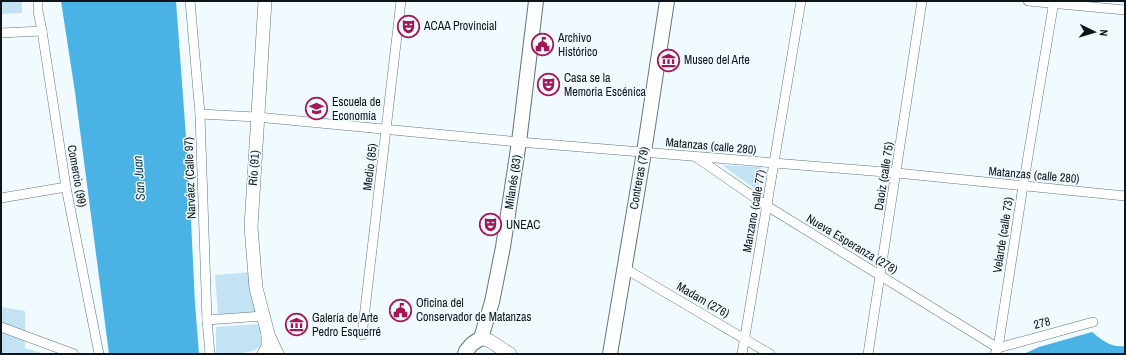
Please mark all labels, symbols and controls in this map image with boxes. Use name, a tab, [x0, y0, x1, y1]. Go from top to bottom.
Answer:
north arrow	[1074, 12, 1114, 52]
theatre icon: ACAA Provincial	[396, 13, 422, 39]
place label: ACAA Provincial	[423, 18, 497, 34]
text: N	[1097, 29, 1111, 37]
place label: Archivo Histórico	[557, 30, 597, 60]
public building icon: Archivo Histórico	[529, 32, 555, 58]
museum icon: Museo del Arte	[655, 47, 681, 73]
place label: Museo del Arte	[684, 52, 750, 68]
place label: Casa se la Memoria Escénica	[564, 70, 647, 100]
theatre icon: Casa se la Memoria Escénica	[536, 72, 562, 98]
place label: Escuela de Economía	[332, 94, 381, 124]
school or university icon: Escuela de Economía	[303, 96, 329, 122]
street label: Matanzas (calle 280)	[665, 134, 757, 158]
street label: Narváez (Calle 97)	[181, 137, 199, 219]
street label: Daoiz (calle 75)	[871, 141, 897, 211]
street label: Medio (85)	[359, 142, 381, 192]
street label: Comercio (99)	[64, 144, 90, 208]
street label: Contreras (79)	[626, 145, 652, 211]
street label: Río (91)	[245, 150, 263, 186]
street label: Milanés (83)	[501, 154, 525, 210]
water label: San Juan	[129, 155, 149, 201]
street label: Matanzas (calle 280)	[988, 163, 1080, 187]
street label: Manzano (calle 77)	[739, 168, 769, 254]
street label: Velarde (calle 73)	[989, 196, 1017, 274]
street label: Nueva Esperanza (278)	[803, 210, 901, 278]
theatre icon: UNEAC	[478, 212, 504, 238]
place label: UNEAC	[506, 217, 540, 233]
street label: Madam (276)	[674, 278, 732, 322]
place label: Oficina del Conservador de Matanzas	[416, 295, 531, 325]
public building icon: Oficina del Conservador de Matanzas	[388, 297, 414, 323]
place label: Galería de Arte Pedro Esquerré	[312, 310, 381, 340]
museum icon: Galería de Arte Pedro Esquerré	[284, 312, 310, 338]
street label: 278	[1032, 313, 1052, 333]

